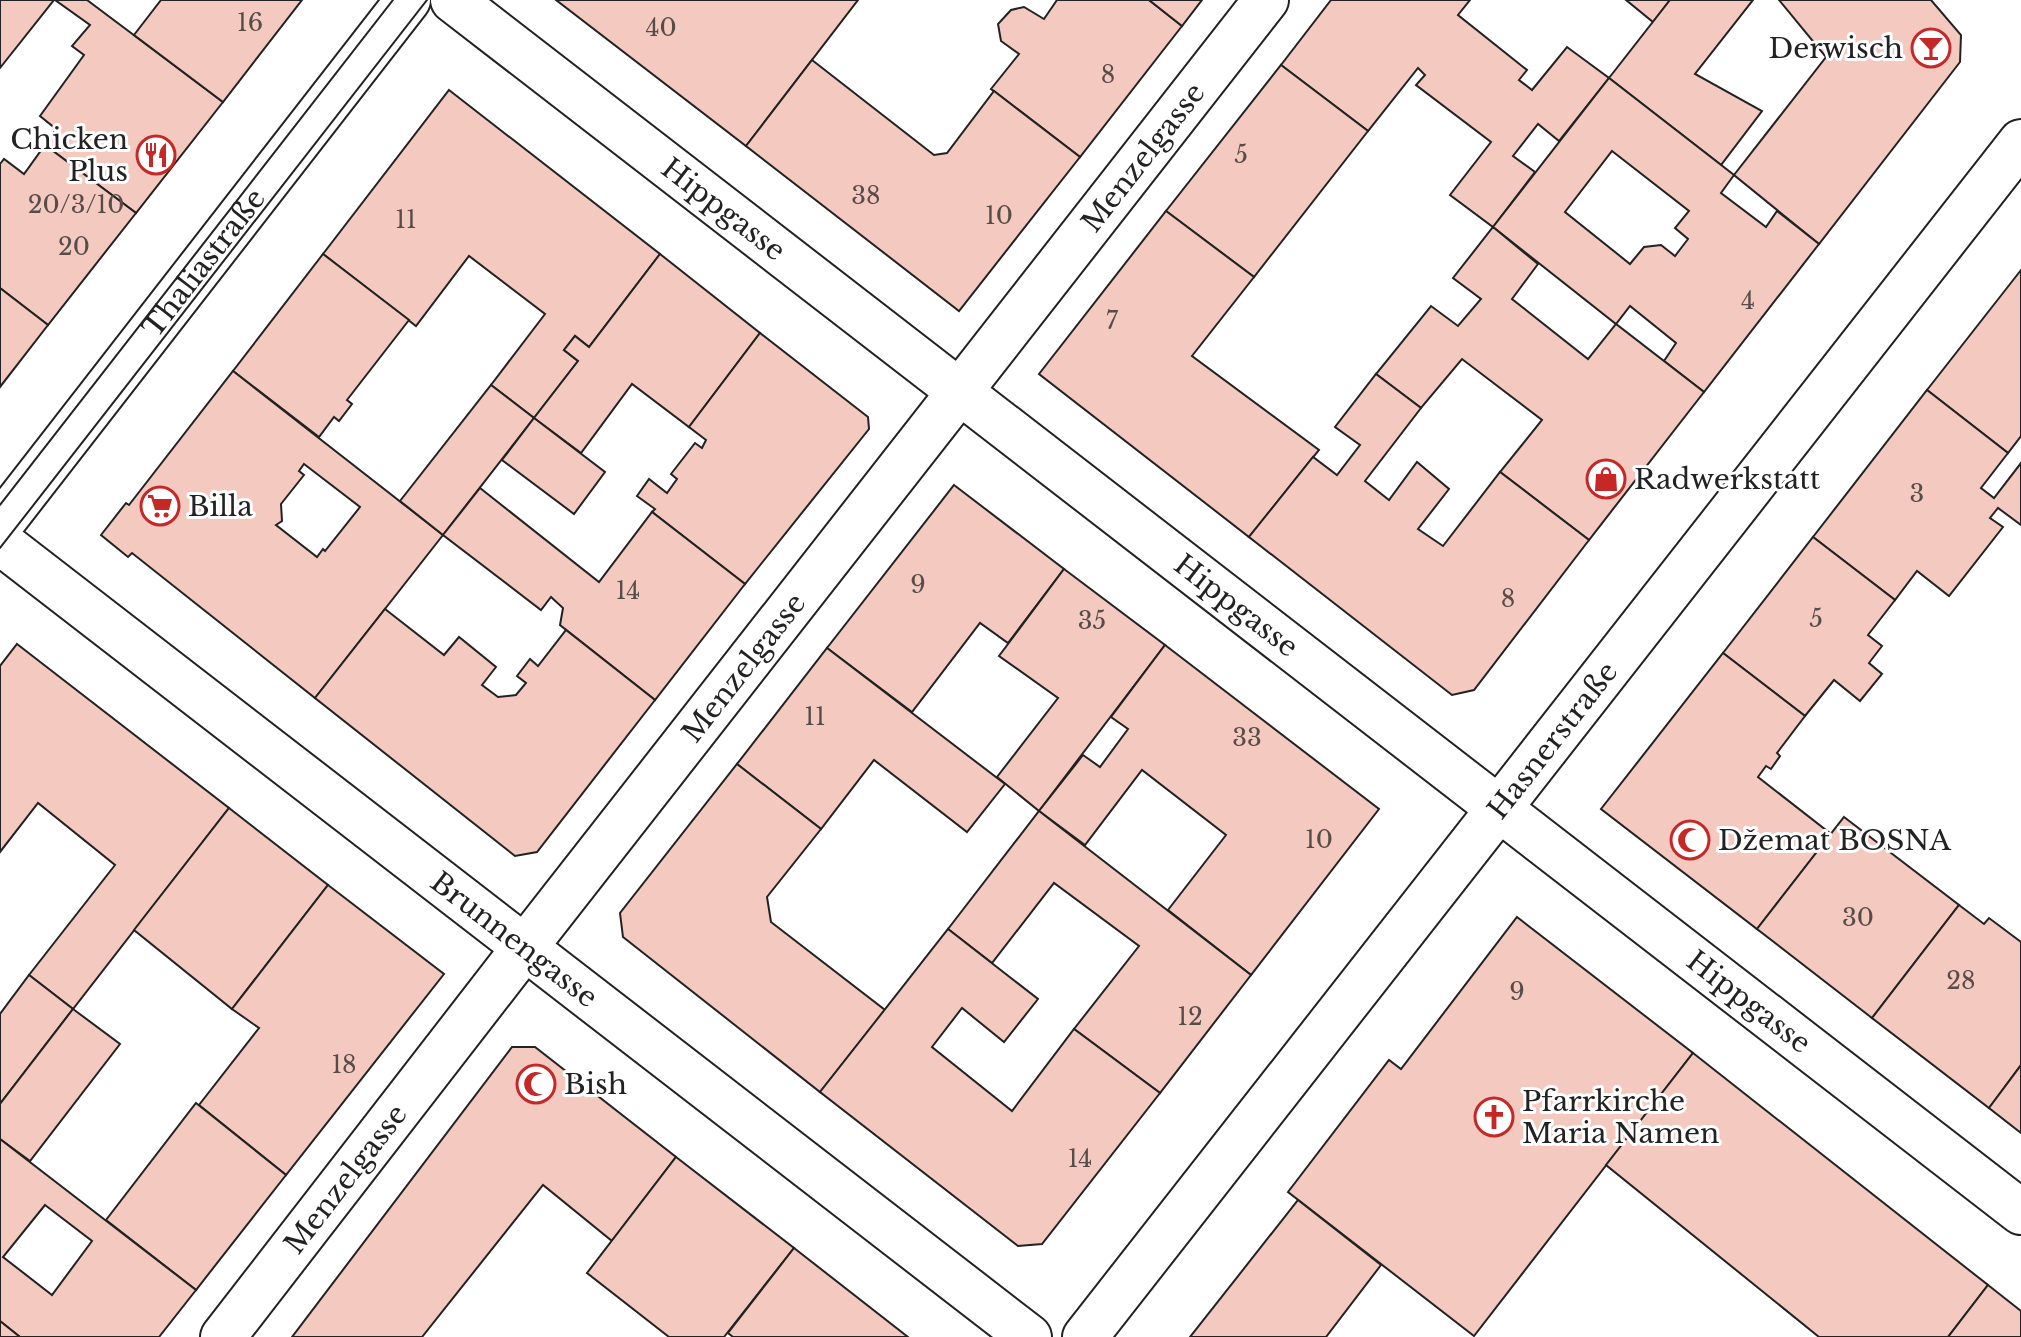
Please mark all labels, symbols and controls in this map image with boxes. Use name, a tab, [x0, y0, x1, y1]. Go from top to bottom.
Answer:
house number: 16	[237, 8, 263, 37]
house number: 40	[645, 13, 677, 42]
bar icon: Derwisch	[1910, 27, 1952, 69]
place label: Derwisch	[1768, 31, 1903, 66]
house number: 8	[1101, 60, 1115, 89]
street label: Menzelgasse	[1074, 76, 1212, 239]
place label: Chicken Plus	[10, 122, 128, 189]
restaurant icon: Chicken Plus	[135, 134, 177, 176]
house number: 5	[1234, 140, 1248, 169]
street label: Hippgasse	[655, 150, 793, 268]
house number: 38	[851, 181, 881, 210]
street label: Thaliastraße	[135, 182, 272, 344]
house number: 20/3/10	[28, 190, 124, 219]
house number: 10	[985, 201, 1013, 230]
house number: 11	[395, 205, 417, 234]
house number: 20	[58, 232, 90, 261]
house number: 4	[1741, 286, 1755, 315]
house number: 7	[1106, 306, 1119, 335]
shop icon: Radwerkstatt	[1585, 458, 1627, 500]
place label: Radwerkstatt	[1634, 462, 1821, 497]
house number: 3	[1910, 479, 1924, 508]
supermarket icon: Billa	[139, 485, 181, 527]
place label: Billa	[188, 489, 253, 524]
street label: Hippgasse	[1167, 547, 1305, 664]
house number: 9	[910, 570, 926, 599]
house number: 14	[616, 576, 640, 605]
house number: 8	[1501, 584, 1515, 613]
street label: Menzelgasse	[674, 586, 813, 749]
house number: 5	[1809, 604, 1823, 633]
house number: 35	[1078, 606, 1106, 635]
street label: Hasnerstraße	[1480, 655, 1625, 826]
house number: 11	[804, 702, 826, 731]
house number: 33	[1232, 723, 1262, 752]
mosque icon: Džemat BOSNA	[1669, 819, 1711, 861]
place label: Džemat BOSNA	[1718, 823, 1951, 858]
house number: 10	[1305, 825, 1333, 854]
street label: Brunnengasse	[424, 864, 605, 1015]
house number: 30	[1842, 903, 1874, 932]
street label: Hippgasse	[1680, 943, 1818, 1061]
house number: 28	[1946, 966, 1976, 995]
house number: 9	[1509, 977, 1525, 1006]
house number: 12	[1177, 1002, 1203, 1031]
house number: 18	[331, 1050, 357, 1079]
mosque icon: Bish	[515, 1063, 557, 1105]
place label: Bish	[564, 1067, 627, 1102]
place label: Pfarrkirche Maria Namen	[1522, 1084, 1719, 1151]
church icon: Pfarrkirche Maria Namen	[1473, 1096, 1515, 1138]
street label: Menzelgasse	[277, 1097, 414, 1261]
house number: 14	[1068, 1144, 1092, 1173]

